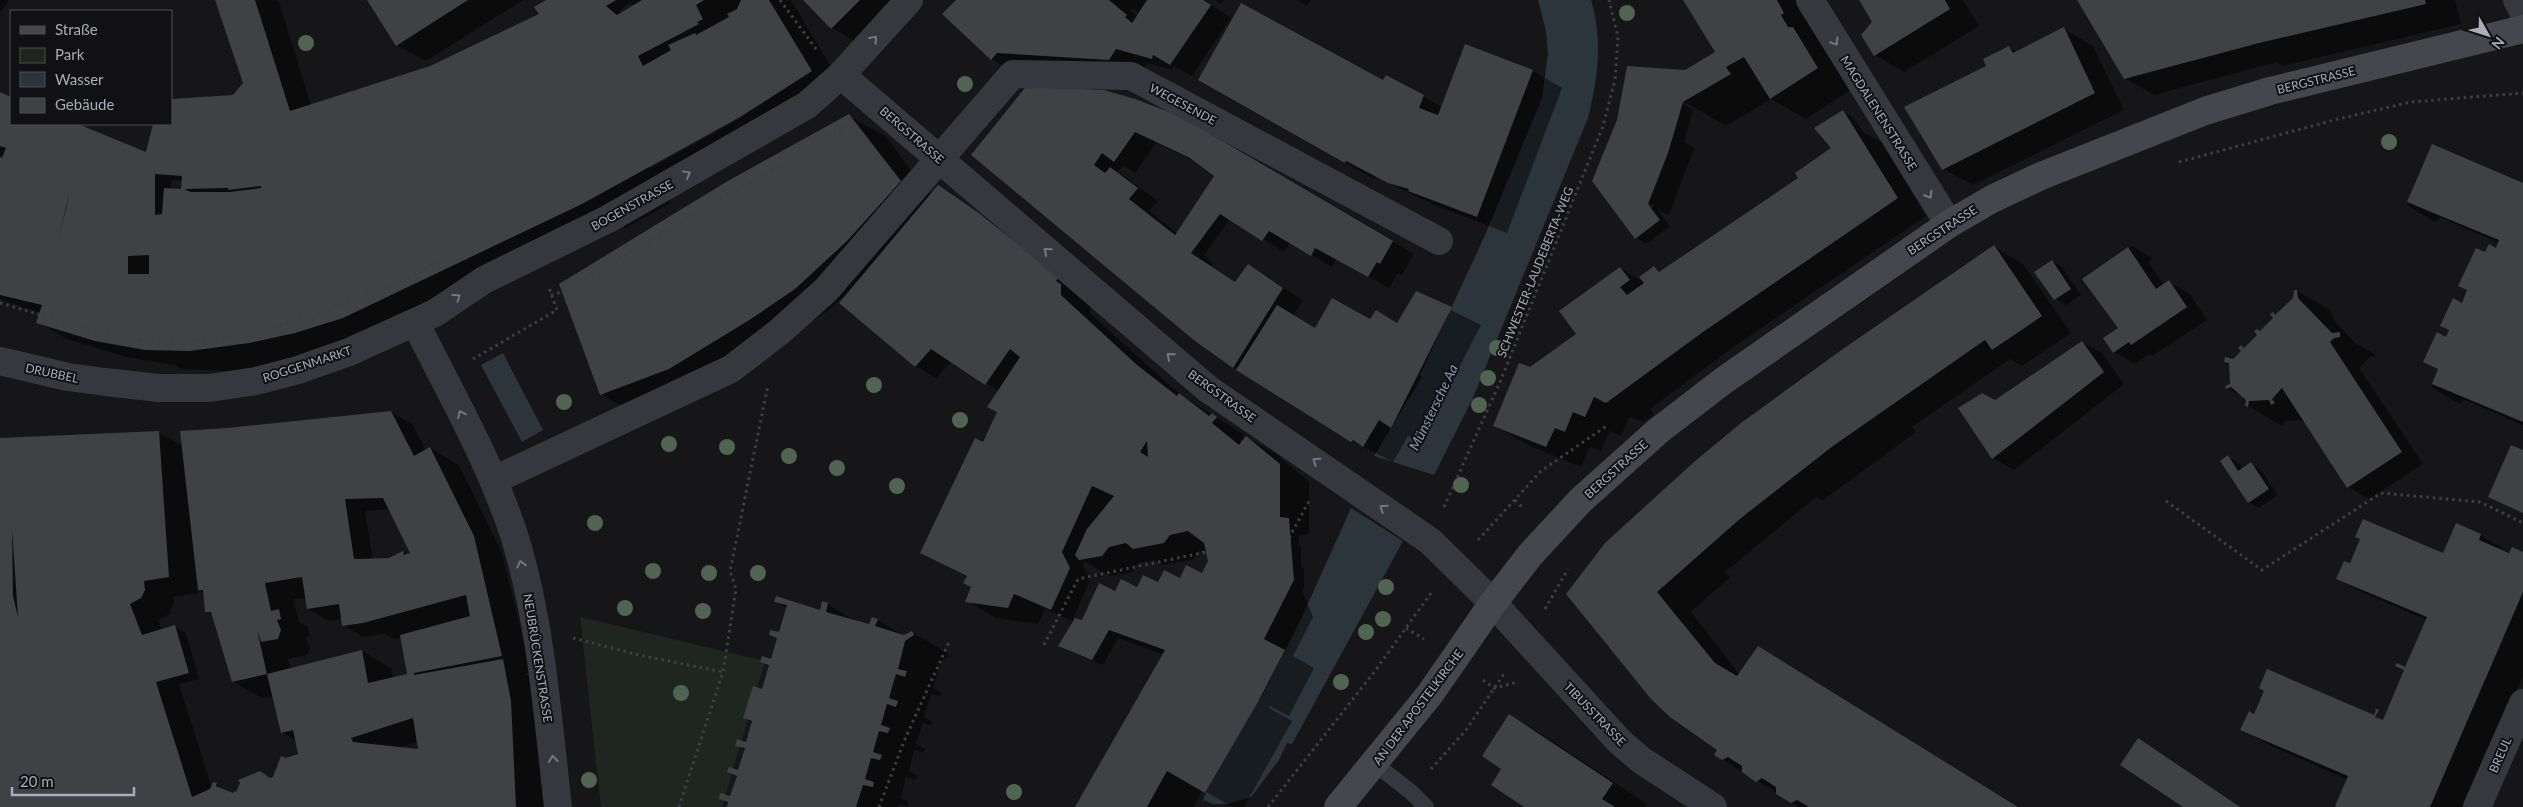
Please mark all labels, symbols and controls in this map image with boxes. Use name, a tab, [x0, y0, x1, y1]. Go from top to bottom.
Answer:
legend	[10, 10, 172, 125]
north arrow	[2463, 10, 2513, 60]
text: Straße	[55, 20, 98, 38]
text: N	[2488, 34, 2508, 53]
one-way arrow	[868, 36, 877, 45]
one-way arrow	[1829, 36, 1839, 45]
text: Park	[55, 45, 85, 63]
street label: MAGDALENENSTRASSE	[1838, 53, 1920, 173]
street label: BERGSTRASSE	[2275, 63, 2357, 97]
text: Wasser	[55, 70, 104, 88]
street label: WEGESENDE	[1147, 80, 1219, 128]
text: Gebäude	[55, 95, 114, 113]
street label: BERGSTRASSE	[877, 103, 947, 167]
one-way arrow	[682, 170, 691, 180]
street label: BOGENSTRASSE	[588, 176, 676, 234]
street label: SCHWESTER-LAUDEBERTA-WEG	[1494, 184, 1576, 360]
one-way arrow	[1923, 189, 1933, 198]
street label: BERGSTRASSE	[1904, 202, 1980, 258]
one-way arrow	[1043, 247, 1052, 256]
one-way arrow	[451, 294, 461, 303]
street label: ROGGENMARKT	[261, 343, 353, 385]
one-way arrow	[1167, 353, 1176, 362]
street label: DRUBBEL	[24, 360, 80, 386]
water label: Münstersche Aa	[1405, 361, 1461, 453]
street label: BERGSTRASSE	[1185, 366, 1259, 426]
one-way arrow	[457, 410, 467, 419]
street label: BERGSTRASSE	[1581, 437, 1651, 501]
one-way arrow	[1312, 458, 1322, 467]
one-way arrow	[1380, 505, 1389, 513]
one-way arrow	[516, 559, 527, 568]
street label: NEUBRÜCKENSTRASSE	[520, 593, 556, 724]
street label: AN DER APOSTELKIRCHE	[1370, 646, 1466, 768]
street label: TIBUSSTRASSE	[1561, 679, 1629, 749]
street label: BREUL	[2486, 735, 2514, 775]
one-way arrow	[548, 754, 559, 762]
scale bar	[12, 764, 135, 796]
text: 20 m	[20, 772, 54, 790]

